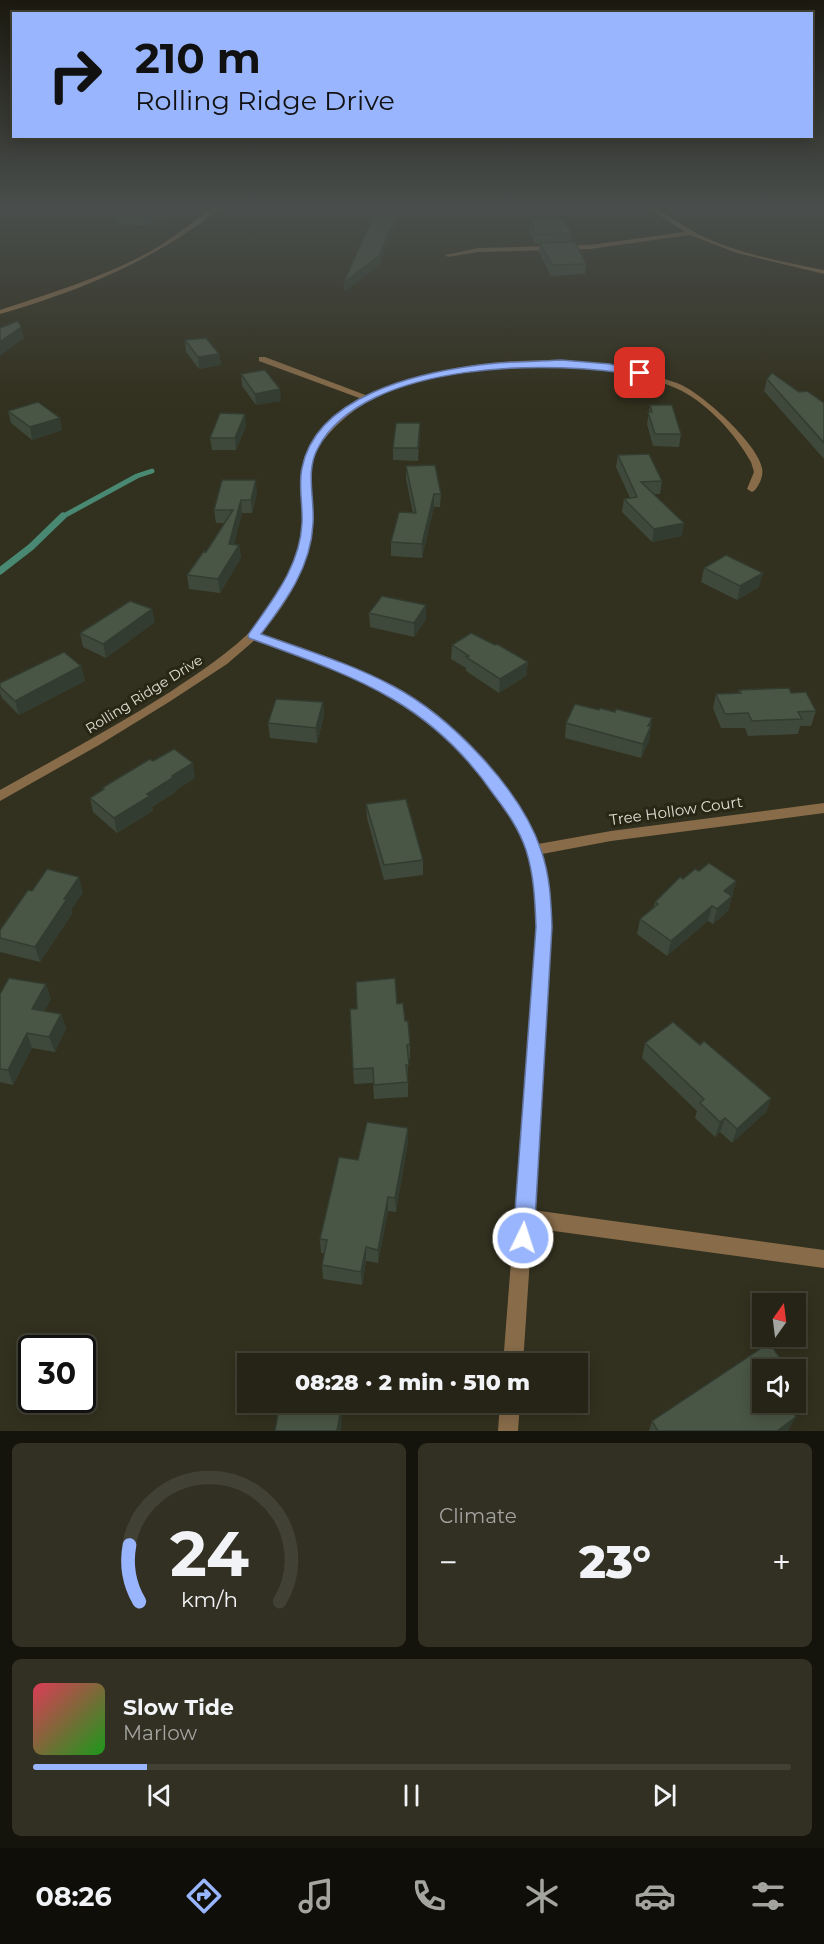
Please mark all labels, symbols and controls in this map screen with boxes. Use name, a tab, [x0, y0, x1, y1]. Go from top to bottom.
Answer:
text: 210 m	[135, 32, 261, 84]
icon: right	[36, 36, 114, 114]
text: Rolling Ridge Drive	[135, 84, 395, 117]
pin	[614, 347, 665, 398]
icon: arrive	[623, 356, 656, 389]
street label: Rolling Ridge Drive	[82, 651, 206, 737]
street label: Tree Hollow Court	[608, 792, 744, 829]
position arrow	[491, 1206, 555, 1270]
north arrow	[752, 1293, 806, 1347]
map controls	[752, 1293, 806, 1413]
speed limit sign: 30	[18, 1335, 96, 1413]
button: sound	[752, 1359, 806, 1413]
text: 08:28 · 2 min · 510 m	[295, 1369, 530, 1396]
text: Climate	[439, 1504, 517, 1528]
text: 24	[169, 1516, 249, 1592]
text: 23°	[579, 1534, 651, 1589]
text: −	[439, 1542, 458, 1582]
text: +	[772, 1542, 791, 1582]
text: km/h	[180, 1586, 238, 1612]
text: Slow Tide	[123, 1694, 234, 1721]
text: Marlow	[123, 1721, 197, 1745]
icon: previous	[143, 1779, 176, 1812]
icon: pause	[395, 1779, 428, 1812]
icon: next	[648, 1779, 681, 1812]
icon: directions	[183, 1875, 225, 1917]
icon: music	[295, 1875, 337, 1917]
icon: phone	[408, 1875, 450, 1917]
icon: climate	[521, 1875, 563, 1917]
icon: car	[634, 1875, 676, 1917]
icon: filters	[747, 1875, 789, 1917]
text: 08:26	[35, 1880, 112, 1913]

